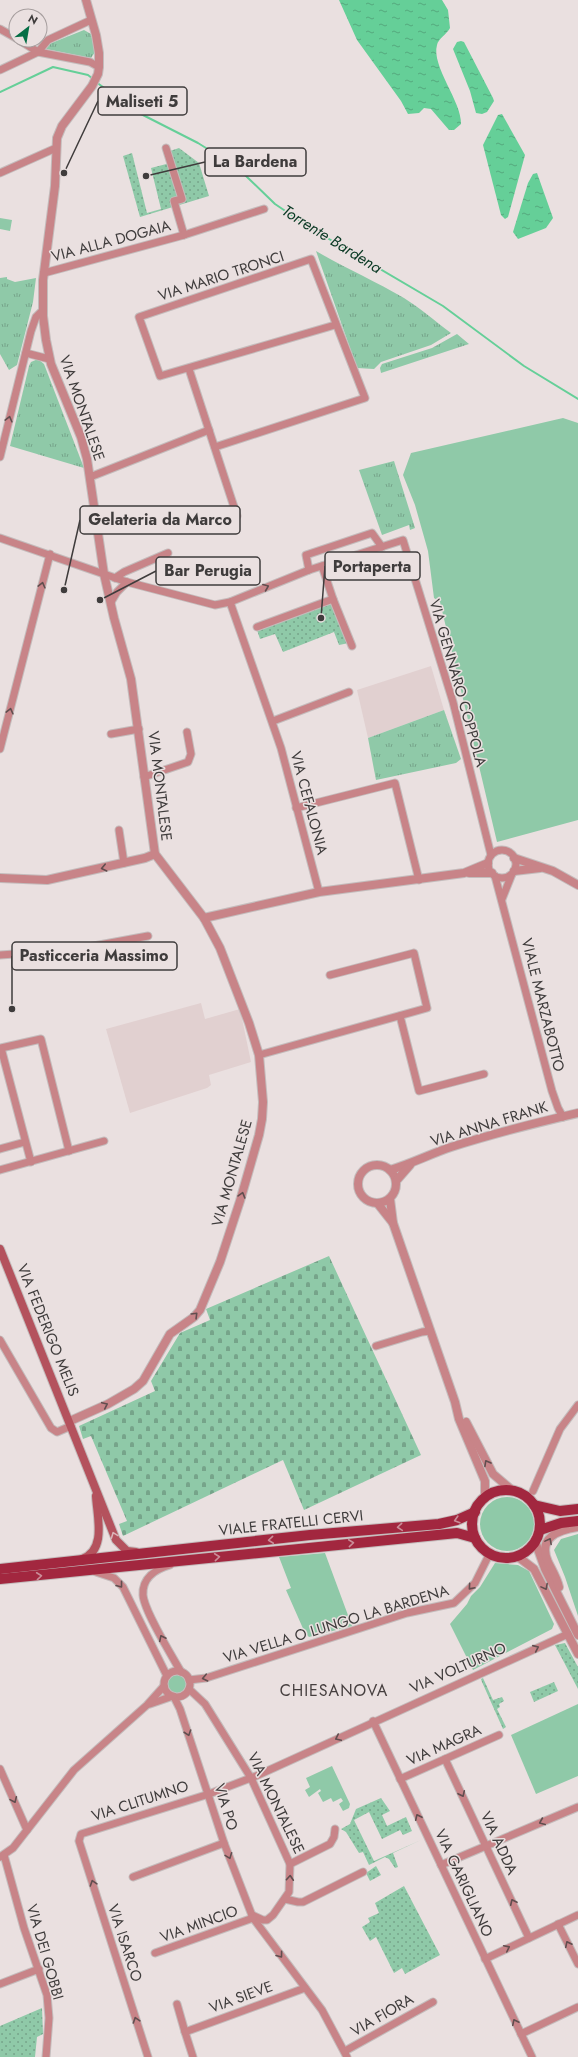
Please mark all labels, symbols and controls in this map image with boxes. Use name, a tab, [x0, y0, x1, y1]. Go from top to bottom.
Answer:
north arrow	[8, 8, 48, 48]
text: N	[25, 10, 41, 29]
callout: Maliseti 5	[98, 87, 187, 115]
text: Maliseti 5	[106, 90, 178, 113]
callout: La Bardena	[205, 148, 306, 176]
text: La Bardena	[213, 150, 297, 173]
water label: Torrente Bardena	[278, 199, 387, 279]
street label: VIA ALLA DOGAIA	[49, 214, 173, 268]
street label: VIA MARIO TRONCI	[155, 245, 287, 307]
street label: VIA MONTALESE	[54, 352, 110, 464]
one-way arrow	[5, 416, 13, 423]
callout: Gelateria da Marco	[80, 506, 240, 534]
text: Gelateria da Marco	[88, 508, 232, 531]
callout: Portaperta	[325, 552, 420, 580]
text: Portaperta	[333, 555, 411, 578]
callout: Bar Perugia	[156, 557, 260, 585]
text: Bar Perugia	[164, 559, 252, 582]
one-way arrow	[37, 582, 45, 588]
one-way arrow	[263, 584, 270, 592]
street label: VIA GENNARO COPPOLA	[424, 597, 492, 769]
one-way arrow	[5, 708, 13, 714]
street label: VIA MONTALESE	[142, 730, 178, 842]
street label: VIA CEFALONIA	[285, 749, 333, 857]
one-way arrow	[101, 863, 107, 871]
street label: VIALE MARZABOTTO	[516, 936, 570, 1074]
callout: Pasticceria Massimo	[12, 942, 177, 970]
text: Pasticceria Massimo	[20, 944, 168, 967]
street label: VIA ANNA FRANK	[428, 1096, 551, 1152]
street label: VIA MONTALESE	[206, 1117, 258, 1229]
one-way arrow	[237, 1192, 246, 1199]
street label: VIA FEDERIGO MELIS	[11, 1260, 85, 1400]
one-way arrow	[190, 1312, 198, 1320]
one-way arrow	[101, 1402, 108, 1410]
one-way arrow	[484, 1460, 491, 1468]
street label: VIALE FRATELLI CERVI	[218, 1504, 364, 1542]
one-way arrow	[454, 1515, 461, 1524]
one-way arrow	[397, 1523, 403, 1532]
one-way arrow	[111, 1531, 119, 1538]
one-way arrow	[268, 1535, 274, 1544]
one-way arrow	[544, 1538, 552, 1545]
one-way arrow	[348, 1539, 354, 1548]
one-way arrow	[214, 1553, 220, 1562]
one-way arrow	[36, 1571, 42, 1580]
street label: VIA VELLA O LUNGO LA BARDENA	[221, 1579, 451, 1669]
one-way arrow	[116, 1580, 123, 1588]
one-way arrow	[468, 1583, 475, 1590]
one-way arrow	[540, 1583, 547, 1590]
one-way arrow	[159, 1635, 166, 1643]
street label: VIA VOLTURNO	[406, 1637, 510, 1699]
one-way arrow	[533, 1644, 540, 1652]
one-way arrow	[201, 1673, 208, 1681]
district label: CHIESANOVA	[280, 1679, 388, 1702]
street label: VIA MAGRA	[403, 1719, 485, 1771]
one-way arrow	[184, 1729, 192, 1736]
one-way arrow	[334, 1733, 342, 1741]
street label: VIA MONTALESE	[242, 1749, 310, 1857]
street label: VIA CLITUMNO	[89, 1775, 191, 1827]
street label: VIA PO	[208, 1781, 244, 1833]
one-way arrow	[457, 1790, 465, 1797]
one-way arrow	[9, 1796, 17, 1803]
street label: VIA ADDA	[475, 1808, 523, 1878]
one-way arrow	[415, 1814, 423, 1822]
one-way arrow	[539, 1817, 546, 1825]
street label: VIA GARIGLIANO	[429, 1826, 499, 1941]
one-way arrow	[224, 1853, 232, 1860]
one-way arrow	[286, 1875, 295, 1881]
one-way arrow	[89, 1879, 98, 1886]
one-way arrow	[510, 1899, 518, 1907]
street label: VIA MINCIO	[157, 1900, 241, 1948]
street label: VIA ISARCO	[102, 1901, 148, 1985]
street label: VIA DEI GOBBI	[21, 1902, 69, 2002]
one-way arrow	[565, 1941, 573, 1948]
one-way arrow	[503, 1945, 511, 1953]
one-way arrow	[276, 1951, 283, 1958]
street label: VIA SIEVE	[206, 1975, 276, 2019]
street label: VIA FIORA	[346, 1988, 418, 2042]
one-way arrow	[132, 2017, 141, 2024]
one-way arrow	[512, 2018, 520, 2026]

